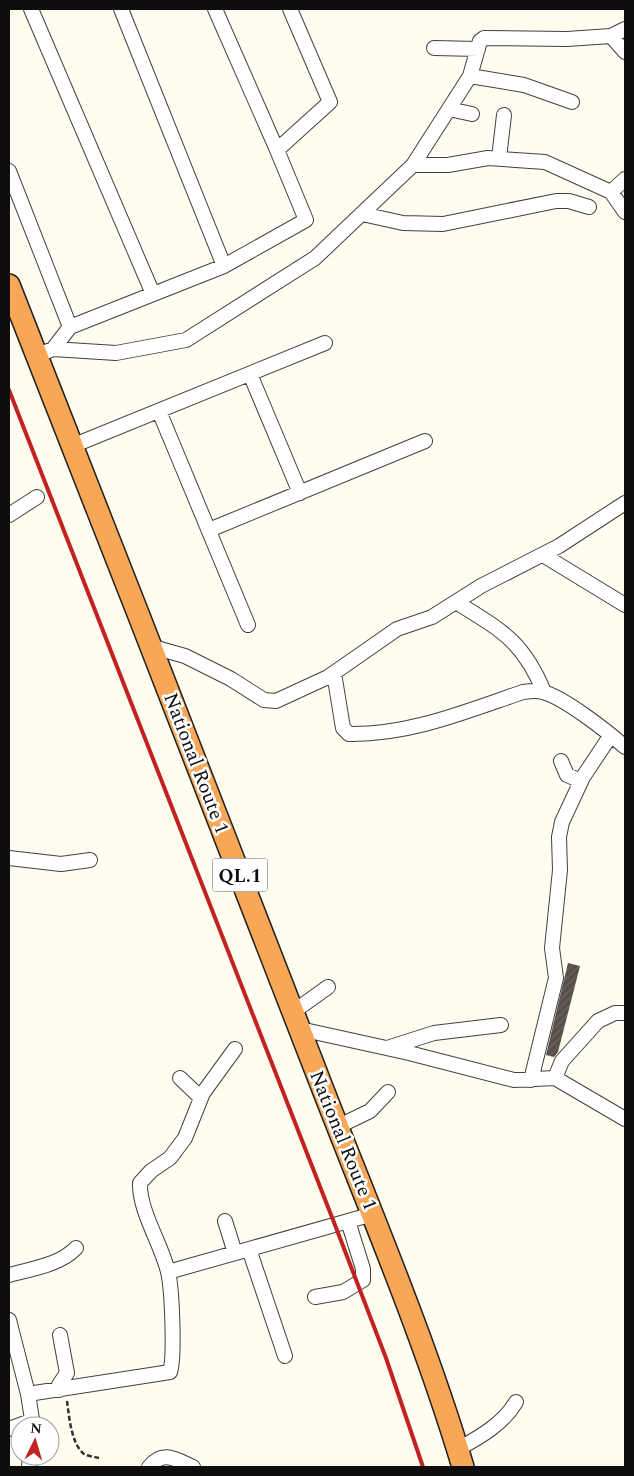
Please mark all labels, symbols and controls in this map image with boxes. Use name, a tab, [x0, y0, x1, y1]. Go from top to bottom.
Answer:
street label: National Route 1	[155, 689, 237, 838]
road number: QL.1	[212, 858, 268, 892]
street label: National Route 1	[301, 1066, 385, 1215]
north arrow	[10, 1416, 60, 1466]
text: N	[29, 1418, 43, 1440]

